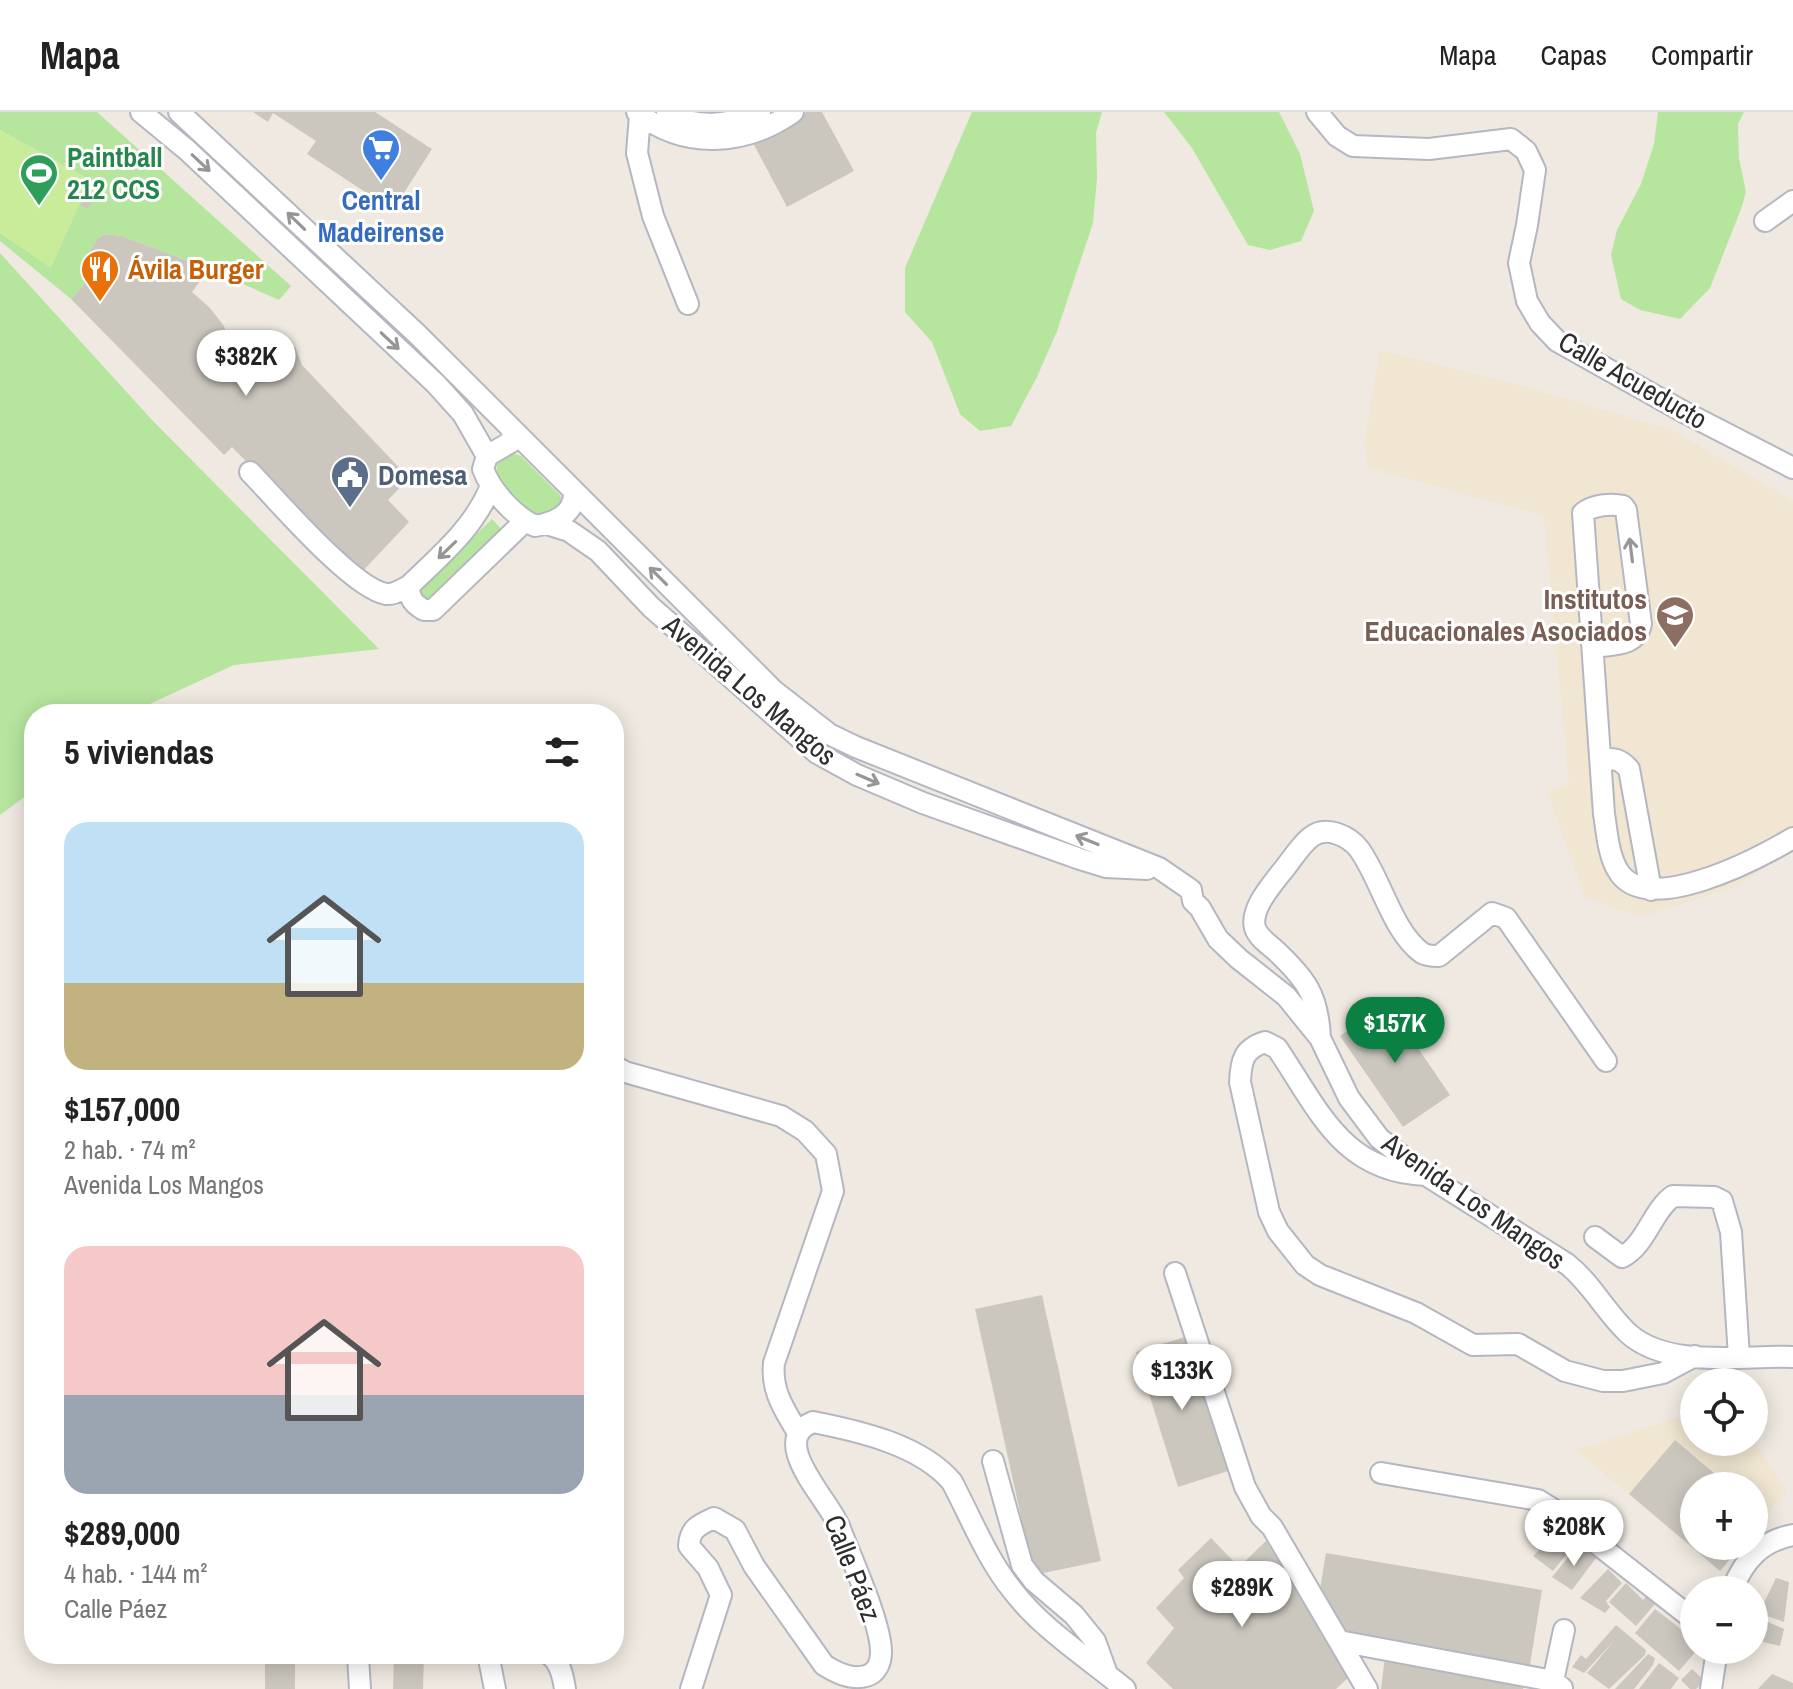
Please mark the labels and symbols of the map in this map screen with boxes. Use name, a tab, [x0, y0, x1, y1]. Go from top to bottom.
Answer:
supermarket icon: Central Madeirense	[360, 127, 402, 182]
place label: Paintball 212 CCS	[67, 138, 163, 208]
sports icon: Paintball 212 CCS	[18, 152, 60, 207]
one-way arrow	[190, 153, 210, 171]
place label: Central Madeirense	[318, 181, 444, 251]
one-way arrow	[287, 212, 306, 231]
restaurant icon: Ávila Burger	[79, 248, 121, 303]
place label: Ávila Burger	[128, 250, 264, 288]
street label: Calle Acueducto	[1552, 322, 1714, 438]
pin: $382K	[190, 330, 302, 398]
one-way arrow	[379, 331, 399, 349]
public building icon: Domesa	[329, 454, 371, 509]
place label: Domesa	[378, 456, 468, 494]
one-way arrow	[1624, 537, 1639, 564]
one-way arrow	[437, 540, 457, 559]
one-way arrow	[649, 567, 668, 586]
place label: Institutos Educacionales Asociados	[1365, 580, 1647, 650]
school or university icon: Institutos Educacionales Asociados	[1654, 594, 1696, 649]
street label: Avenida Los Mangos	[655, 606, 845, 774]
one-way arrow	[856, 772, 880, 787]
one-way arrow	[1075, 831, 1100, 846]
pin: $157K	[1339, 997, 1451, 1065]
street label: Avenida Los Mangos	[1374, 1123, 1573, 1278]
pin: $133K	[1126, 1344, 1238, 1412]
pin: $208K	[1518, 1500, 1630, 1568]
street label: Calle Páez	[815, 1509, 891, 1627]
pin: $289K	[1186, 1561, 1298, 1629]

